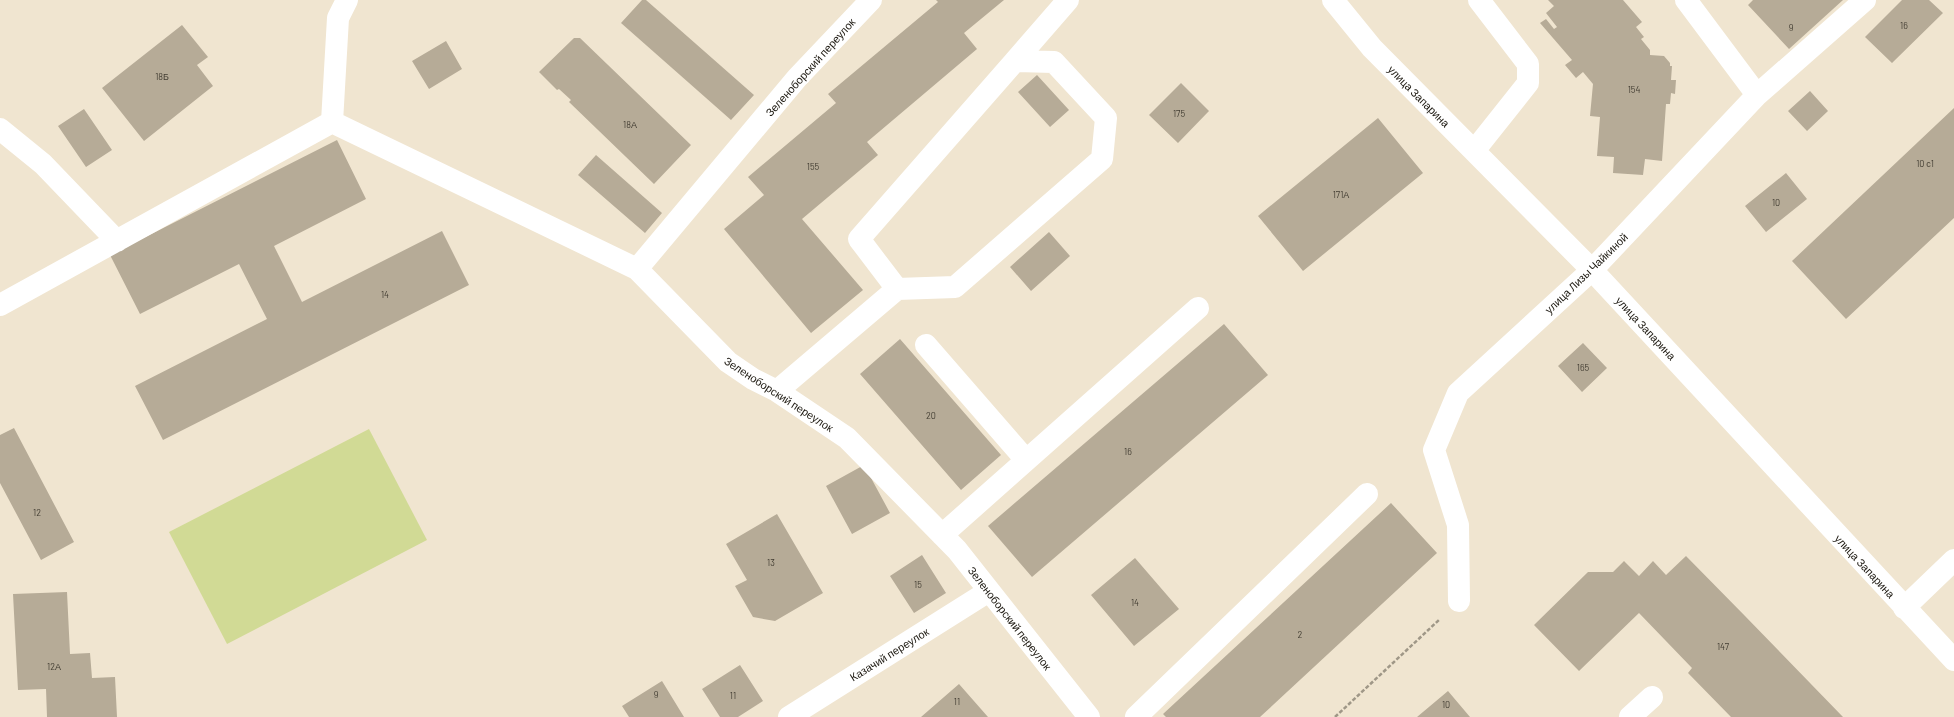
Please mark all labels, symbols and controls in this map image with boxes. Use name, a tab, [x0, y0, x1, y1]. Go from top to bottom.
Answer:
street label: Зеленоборский переулок	[763, 15, 858, 119]
house number: 16	[1900, 20, 1908, 31]
house number: 9	[1789, 22, 1794, 33]
street label: улица Запарина	[1386, 63, 1453, 130]
house number: 18Б	[155, 71, 169, 82]
house number: 154	[1628, 84, 1640, 95]
house number: 175	[1173, 108, 1185, 119]
house number: 18А	[623, 119, 637, 130]
house number: 10 с1	[1916, 158, 1934, 169]
house number: 155	[807, 161, 820, 172]
house number: 171А	[1333, 189, 1349, 200]
house number: 10	[1772, 197, 1780, 208]
street label: улица Лизы Чайкиной	[1542, 230, 1630, 316]
house number: 14	[381, 289, 389, 300]
street label: улица Запарина	[1613, 294, 1679, 363]
street label: Зеленоборский переулок	[722, 354, 836, 434]
house number: 165	[1577, 362, 1590, 373]
house number: 20	[926, 410, 936, 421]
house number: 16	[1124, 446, 1132, 457]
house number: 12	[33, 507, 41, 518]
street label: улица Запарина	[1832, 532, 1898, 601]
house number: 13	[767, 557, 775, 568]
street label: Зеленоборский переулок	[966, 564, 1054, 672]
house number: 15	[914, 579, 922, 590]
house number: 14	[1131, 597, 1139, 608]
street label: Казачий переулок	[847, 624, 931, 683]
house number: 2	[1298, 629, 1303, 640]
house number: 147	[1717, 641, 1730, 652]
house number: 12А	[47, 661, 61, 672]
house number: 9	[654, 689, 659, 700]
house number: 11	[730, 690, 736, 701]
house number: 11	[954, 696, 960, 707]
house number: 10	[1442, 699, 1450, 710]

